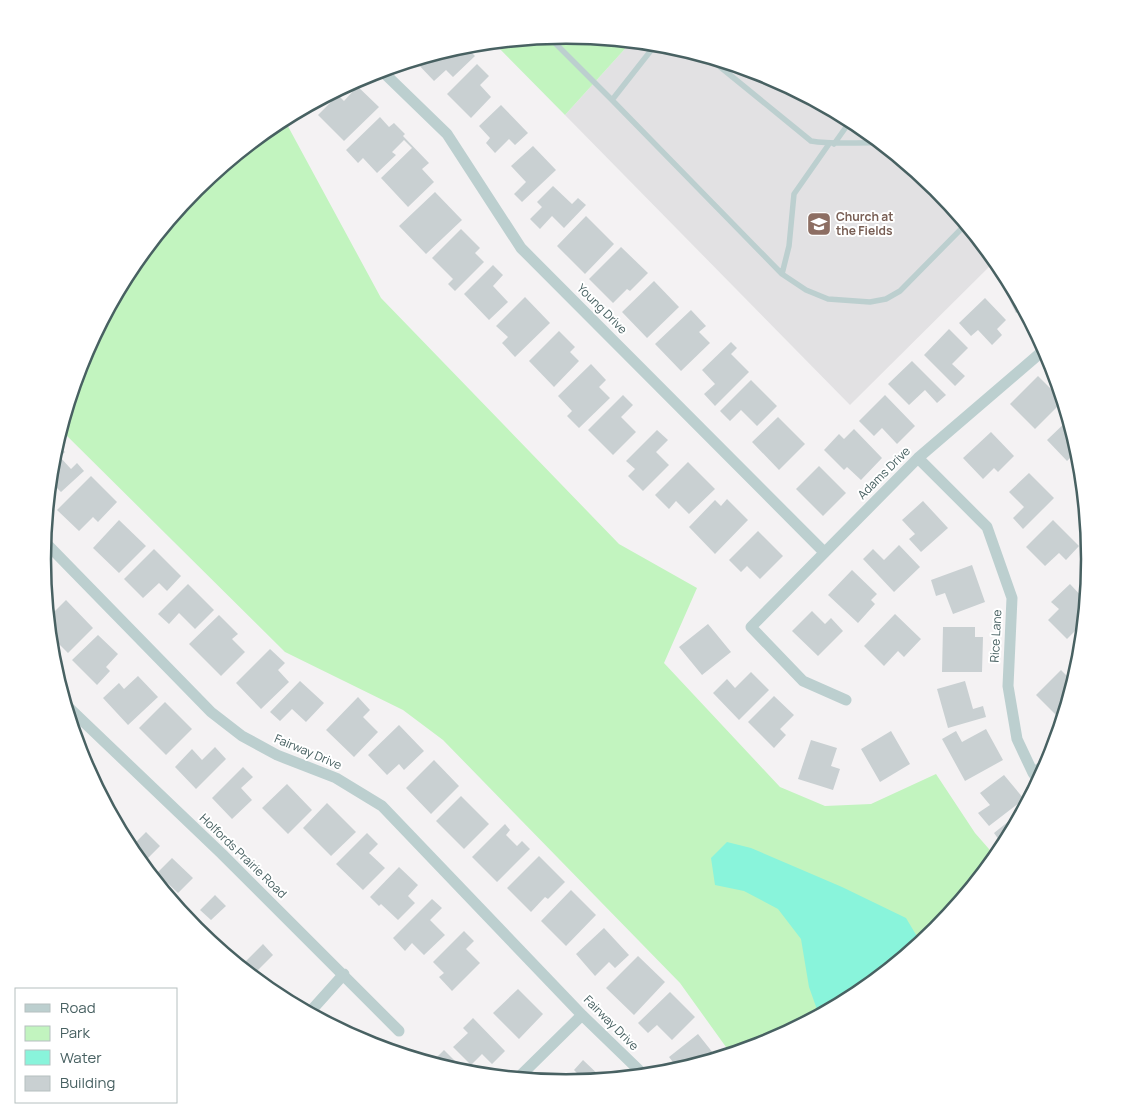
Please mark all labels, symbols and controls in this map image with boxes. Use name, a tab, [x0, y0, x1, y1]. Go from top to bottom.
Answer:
place label: Church at the Fields	[836, 208, 893, 239]
school or university icon: Church at the Fields	[806, 211, 832, 237]
street label: Young Drive	[573, 280, 631, 338]
street label: Adams Drive	[853, 442, 914, 503]
street label: Rice Lane	[986, 609, 1005, 663]
street label: Fairway Drive	[272, 730, 344, 773]
street label: Holfords Prairie Road	[196, 810, 291, 902]
legend	[15, 988, 178, 1103]
street label: Fairway Drive	[580, 991, 643, 1054]
text: Road	[60, 997, 96, 1018]
text: Park	[60, 1022, 90, 1043]
text: Water	[60, 1047, 102, 1068]
text: Building	[60, 1072, 115, 1093]

